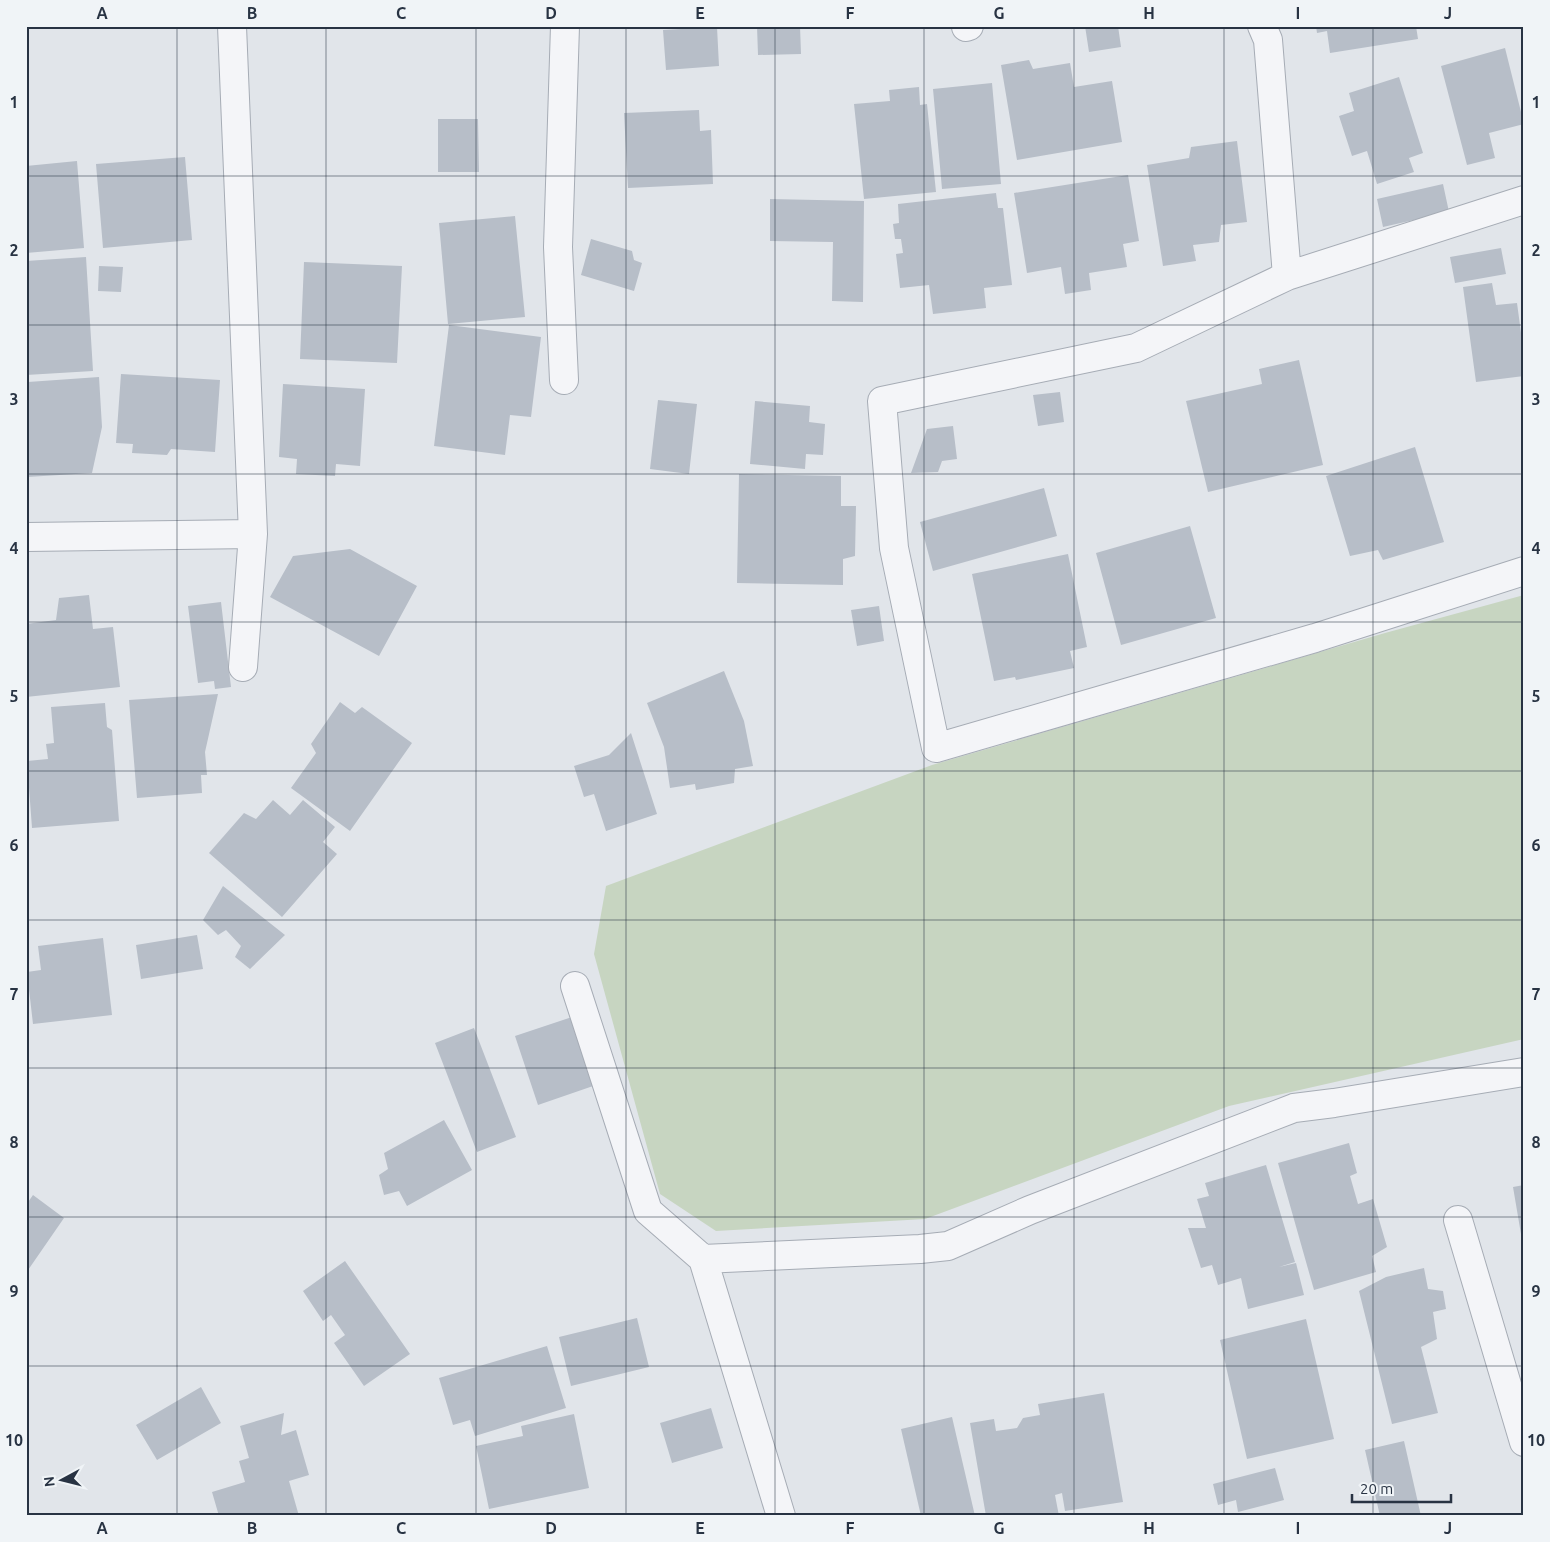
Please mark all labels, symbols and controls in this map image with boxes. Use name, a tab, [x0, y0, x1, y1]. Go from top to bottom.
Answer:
text: A	[96, 4, 108, 22]
text: B	[247, 4, 257, 22]
text: C	[396, 4, 406, 22]
text: D	[545, 4, 557, 22]
text: E	[695, 4, 705, 22]
text: F	[846, 4, 855, 22]
text: G	[993, 4, 1005, 22]
text: H	[1143, 4, 1155, 22]
text: I	[1296, 4, 1300, 22]
text: J	[1444, 4, 1452, 22]
text: 1	[9, 93, 19, 111]
text: 1	[1531, 93, 1541, 111]
text: 2	[9, 241, 19, 259]
text: 2	[1531, 241, 1541, 259]
text: 3	[9, 390, 19, 408]
text: 3	[1531, 390, 1541, 408]
text: 4	[9, 539, 19, 557]
text: 4	[1531, 539, 1541, 557]
text: 5	[9, 687, 19, 705]
text: 5	[1531, 687, 1541, 705]
text: 6	[9, 836, 19, 854]
text: 6	[1531, 836, 1541, 854]
text: 7	[9, 985, 19, 1003]
text: 7	[1531, 985, 1541, 1003]
text: 8	[9, 1133, 19, 1151]
text: 8	[1531, 1133, 1541, 1151]
text: 9	[9, 1282, 19, 1300]
text: 9	[1531, 1282, 1541, 1300]
text: 10	[5, 1431, 23, 1449]
text: 10	[1527, 1431, 1545, 1449]
north arrow	[38, 1454, 88, 1504]
scale bar	[1352, 1472, 1451, 1504]
text: N	[41, 1475, 58, 1488]
text: 20 m	[1360, 1480, 1393, 1497]
text: A	[96, 1519, 108, 1537]
text: B	[247, 1519, 257, 1537]
text: C	[396, 1519, 406, 1537]
text: D	[545, 1519, 557, 1537]
text: E	[695, 1519, 705, 1537]
text: F	[846, 1519, 855, 1537]
text: G	[993, 1519, 1005, 1537]
text: H	[1143, 1519, 1155, 1537]
text: I	[1296, 1519, 1300, 1537]
text: J	[1444, 1519, 1452, 1537]

